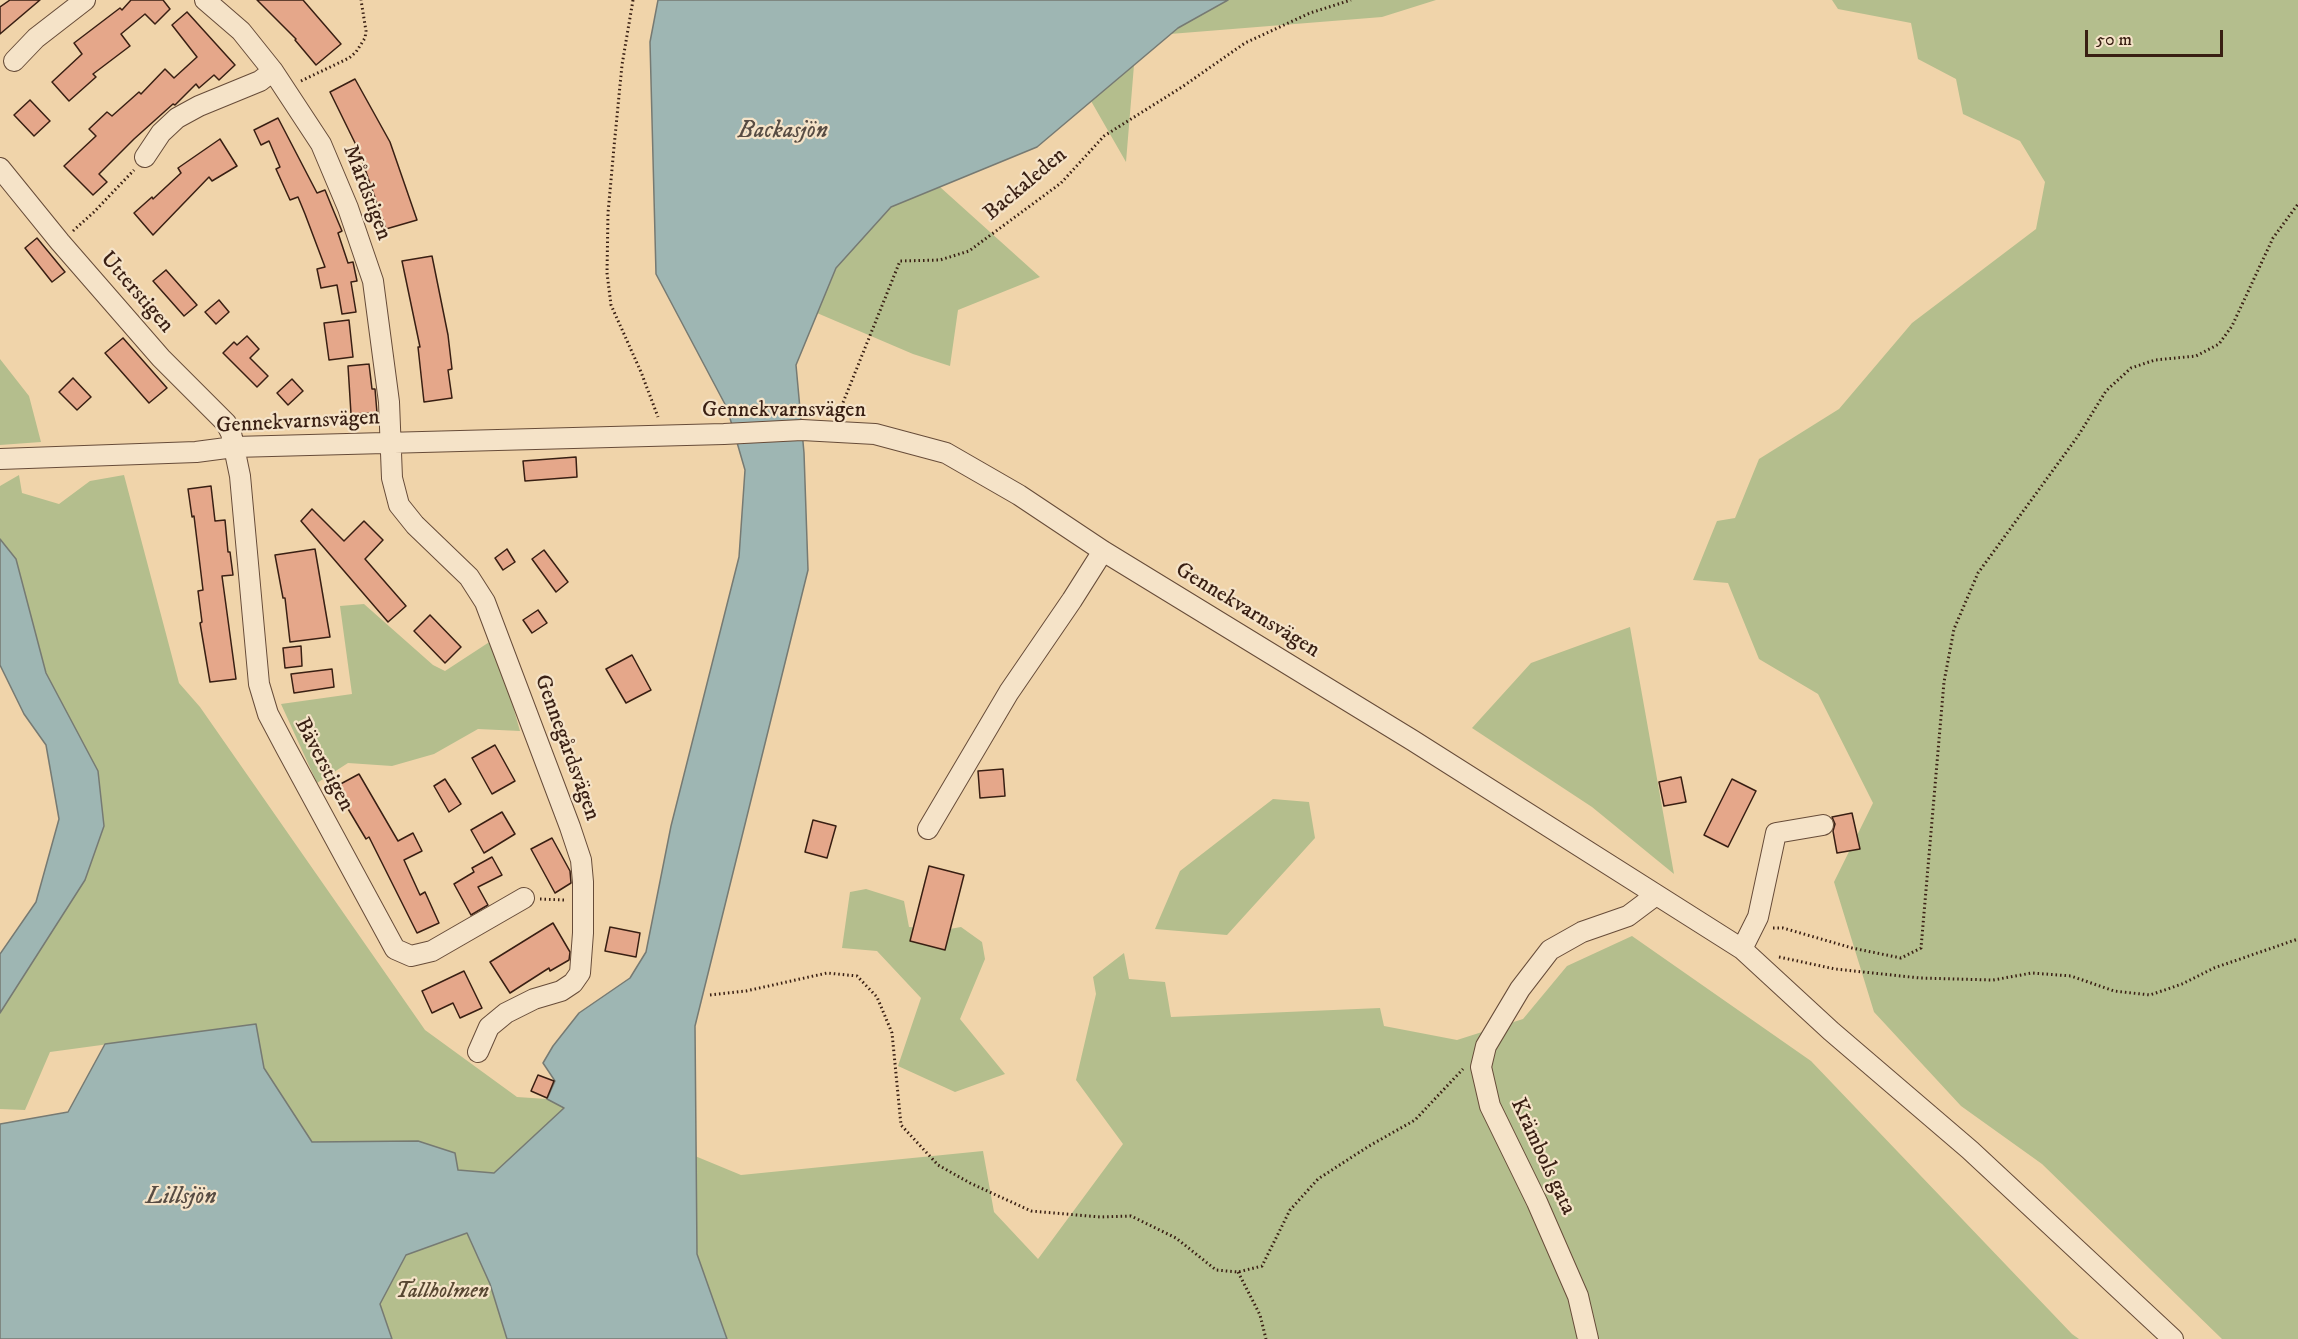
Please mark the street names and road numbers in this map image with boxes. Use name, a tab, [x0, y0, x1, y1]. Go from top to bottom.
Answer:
street label: Mårdstigen	[336, 142, 396, 244]
street label: Backaleden	[979, 143, 1073, 227]
street label: Utterstigen	[93, 247, 179, 339]
street label: Gennekvarnsvägen	[702, 398, 866, 424]
street label: Gennekvarnsvägen	[216, 406, 380, 440]
street label: Gennekvarnsvägen	[1170, 557, 1324, 665]
street label: Gennegårdsvägen	[527, 671, 605, 825]
street label: Bäverstigen	[288, 714, 358, 816]
street label: Krämbols gata	[1504, 1095, 1580, 1219]

